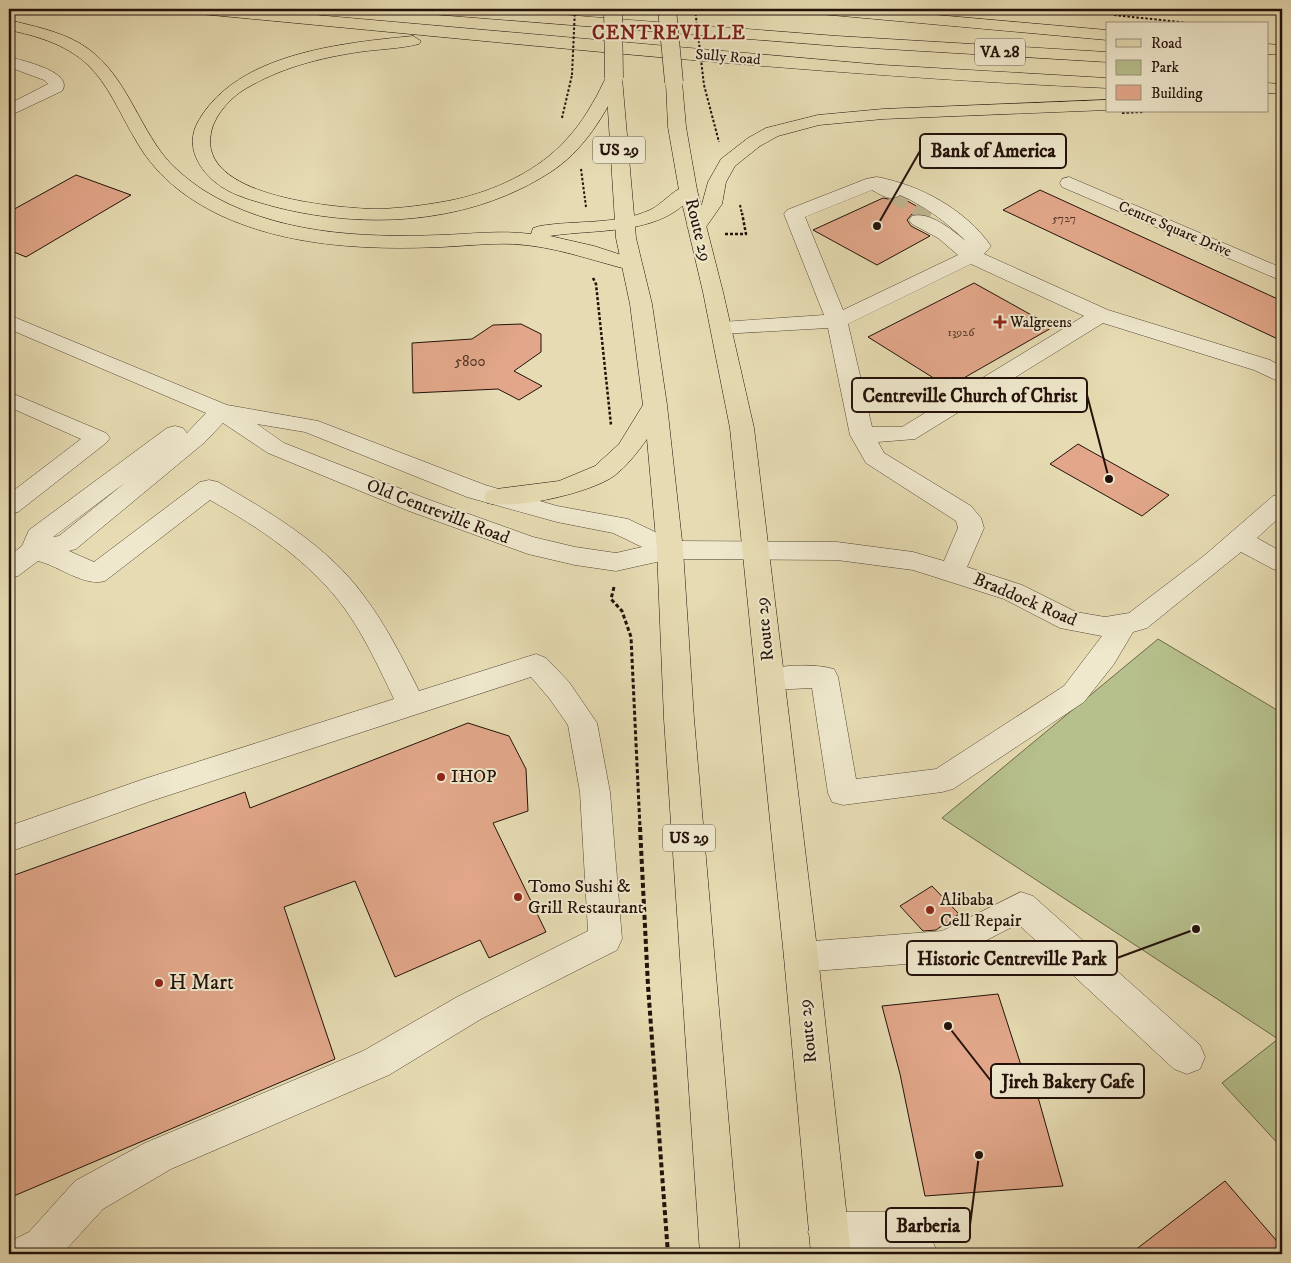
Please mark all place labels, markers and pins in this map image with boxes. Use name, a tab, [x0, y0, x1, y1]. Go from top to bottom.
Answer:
callout: Bank of America	[920, 134, 1066, 168]
place label: Walgreens	[1009, 313, 1072, 332]
marker: Walgreens	[994, 316, 1006, 328]
callout: Centreville Church of Christ	[852, 378, 1087, 412]
place label: IHOP	[451, 766, 496, 788]
marker: IHOP	[435, 771, 447, 783]
place label: Tomo Sushi & Grill Restaurant	[528, 876, 644, 919]
place label: Alibaba Cell Repair	[940, 889, 1022, 932]
marker: Tomo Sushi & Grill Restaurant	[512, 891, 524, 903]
marker: Alibaba Cell Repair	[924, 904, 936, 916]
callout: Historic Centreville Park	[907, 941, 1117, 975]
place label: H Mart	[169, 970, 234, 996]
marker: H Mart	[153, 977, 165, 989]
callout: Jireh Bakery Cafe	[991, 1064, 1144, 1098]
callout: Barberia	[886, 1208, 970, 1242]

